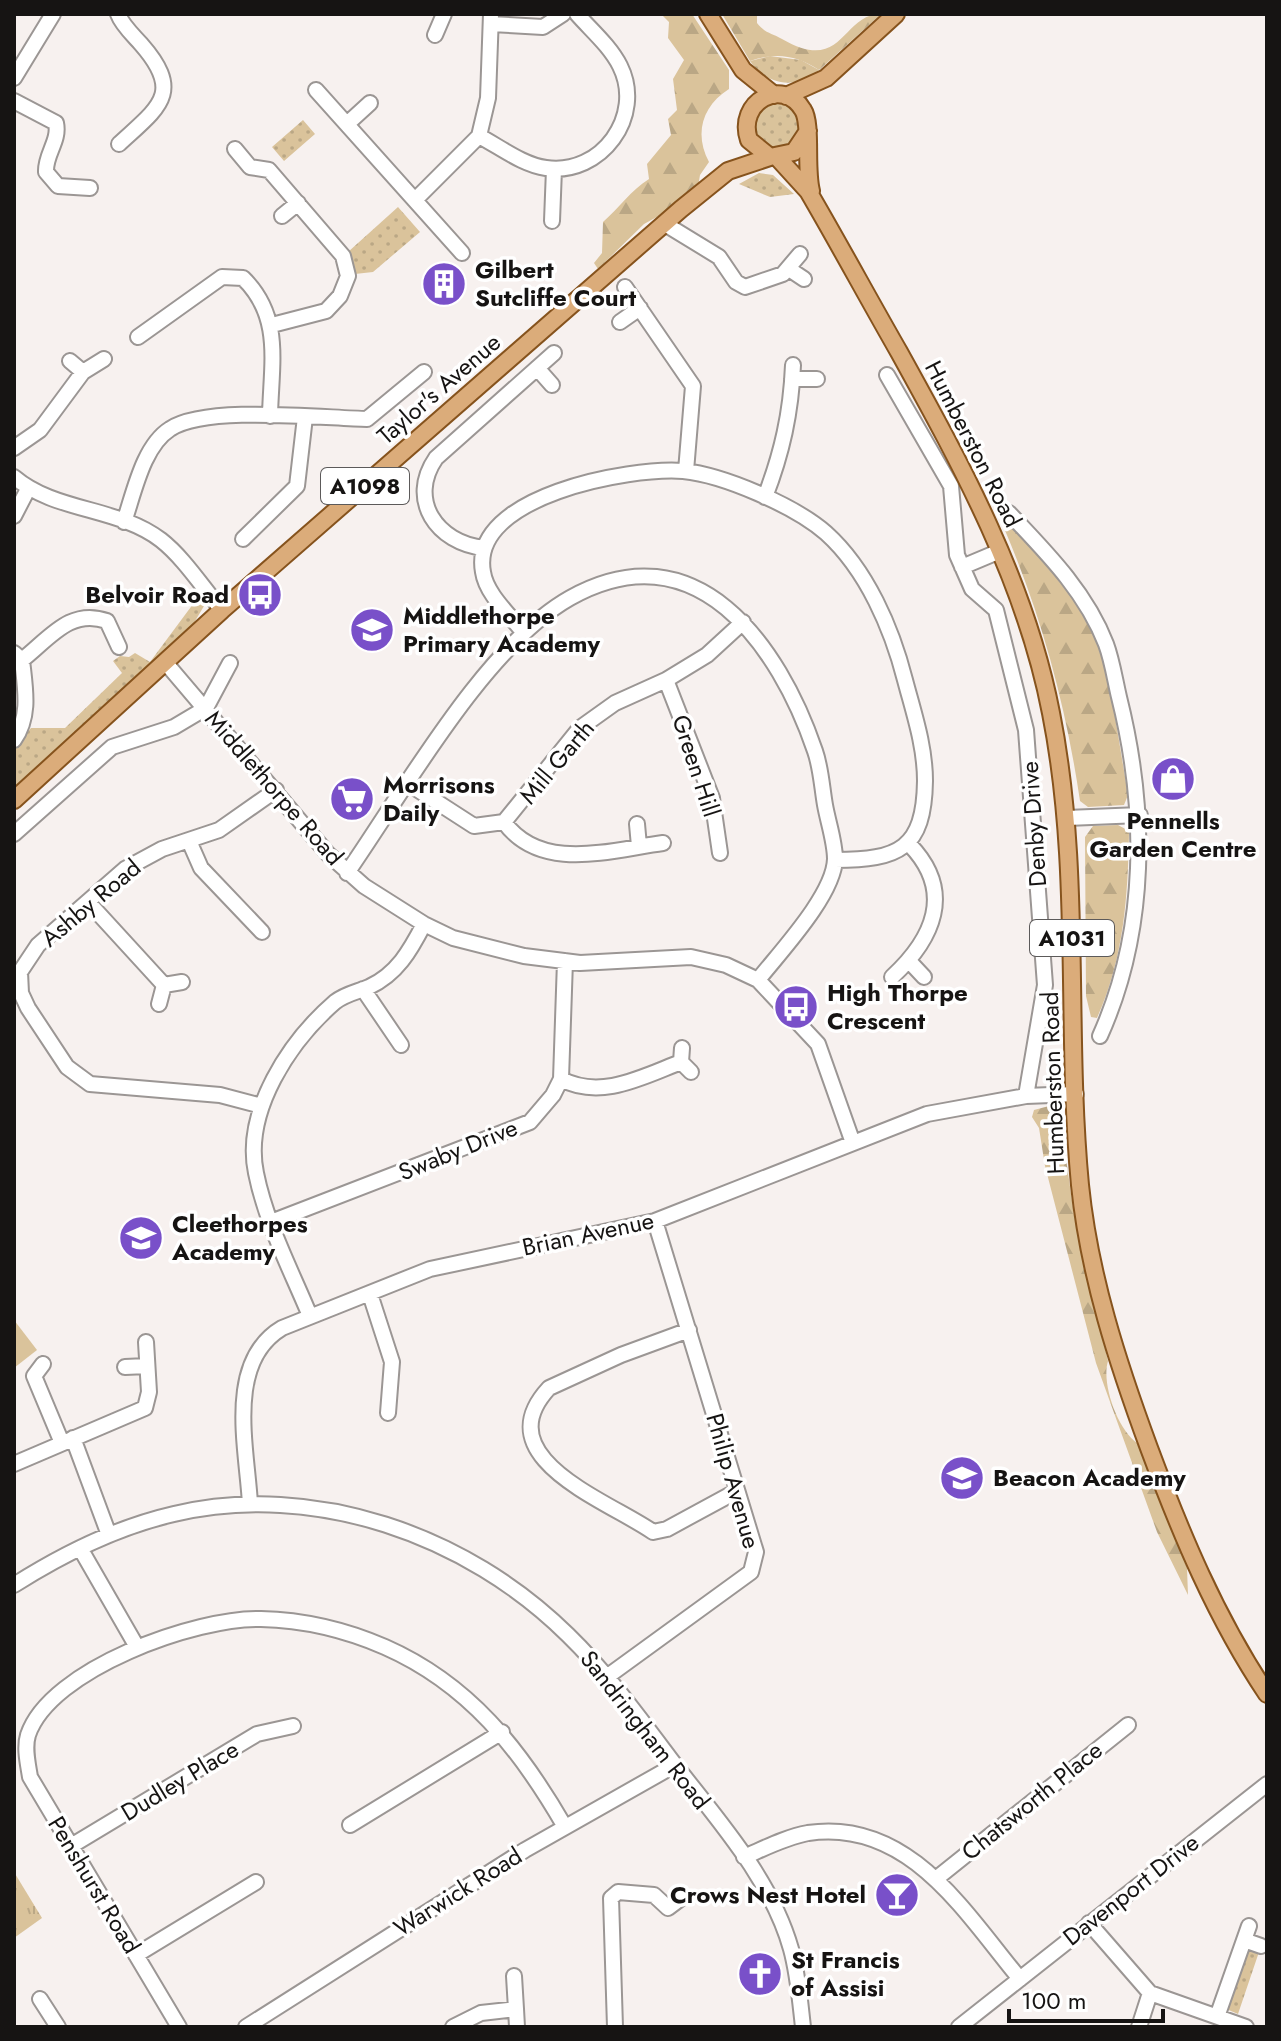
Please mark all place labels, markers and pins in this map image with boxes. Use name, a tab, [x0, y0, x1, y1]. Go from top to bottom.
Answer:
place label: Gilbert Sutcliffe Court	[475, 252, 637, 315]
building icon: Gilbert Sutcliffe Court	[420, 260, 468, 308]
bus stop icon: Belvoir Road	[236, 571, 284, 619]
place label: Belvoir Road	[85, 577, 229, 612]
place label: Middlethorpe Primary Academy	[403, 598, 600, 661]
school or university icon: Middlethorpe Primary Academy	[348, 606, 396, 654]
shop icon: Pennells Garden Centre	[1149, 755, 1197, 803]
place label: Morrisons Daily	[383, 767, 495, 830]
supermarket icon: Morrisons Daily	[328, 775, 376, 823]
place label: Pennells Garden Centre	[1089, 803, 1257, 866]
place label: High Thorpe Crescent	[827, 975, 968, 1038]
bus stop icon: High Thorpe Crescent	[772, 983, 820, 1031]
place label: Cleethorpes Academy	[171, 1206, 308, 1269]
school or university icon: Cleethorpes Academy	[117, 1214, 165, 1262]
school or university icon: Beacon Academy	[938, 1454, 986, 1502]
place label: Beacon Academy	[993, 1460, 1186, 1495]
bar icon: Crows Nest Hotel	[873, 1871, 921, 1919]
place label: Crows Nest Hotel	[670, 1877, 866, 1912]
place label: St Francis of Assisi	[791, 1942, 900, 2005]
church icon: St Francis of Assisi	[736, 1950, 784, 1998]

